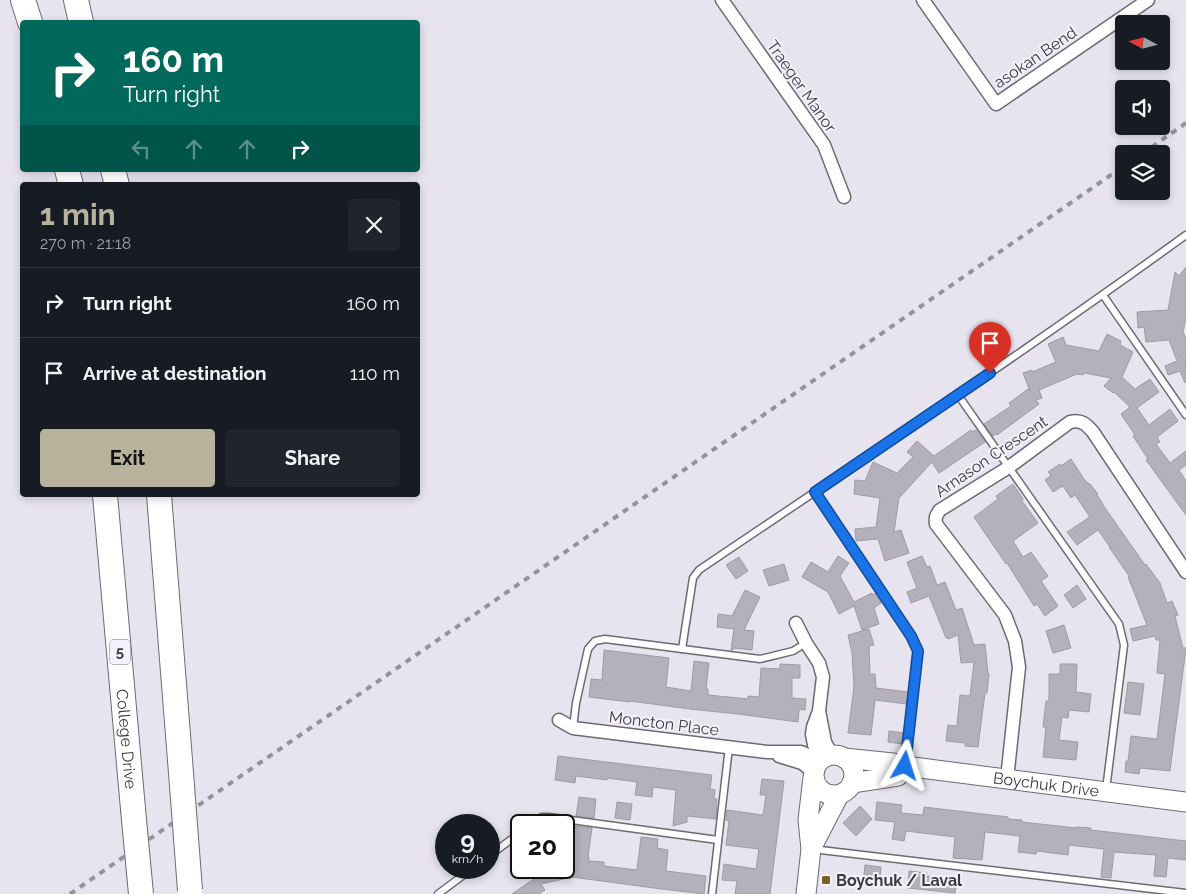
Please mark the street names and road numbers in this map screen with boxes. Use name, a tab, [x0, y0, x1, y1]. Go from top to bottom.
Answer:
street label: asokan Bend	[990, 23, 1080, 92]
street label: Traeger Manor	[763, 37, 840, 136]
street label: Arnason Crescent	[932, 411, 1052, 501]
road number: 5	[110, 640, 130, 664]
street label: College Drive	[112, 688, 140, 790]
street label: Moncton Place	[608, 707, 720, 740]
street label: Boychuk Drive	[992, 768, 1100, 801]

